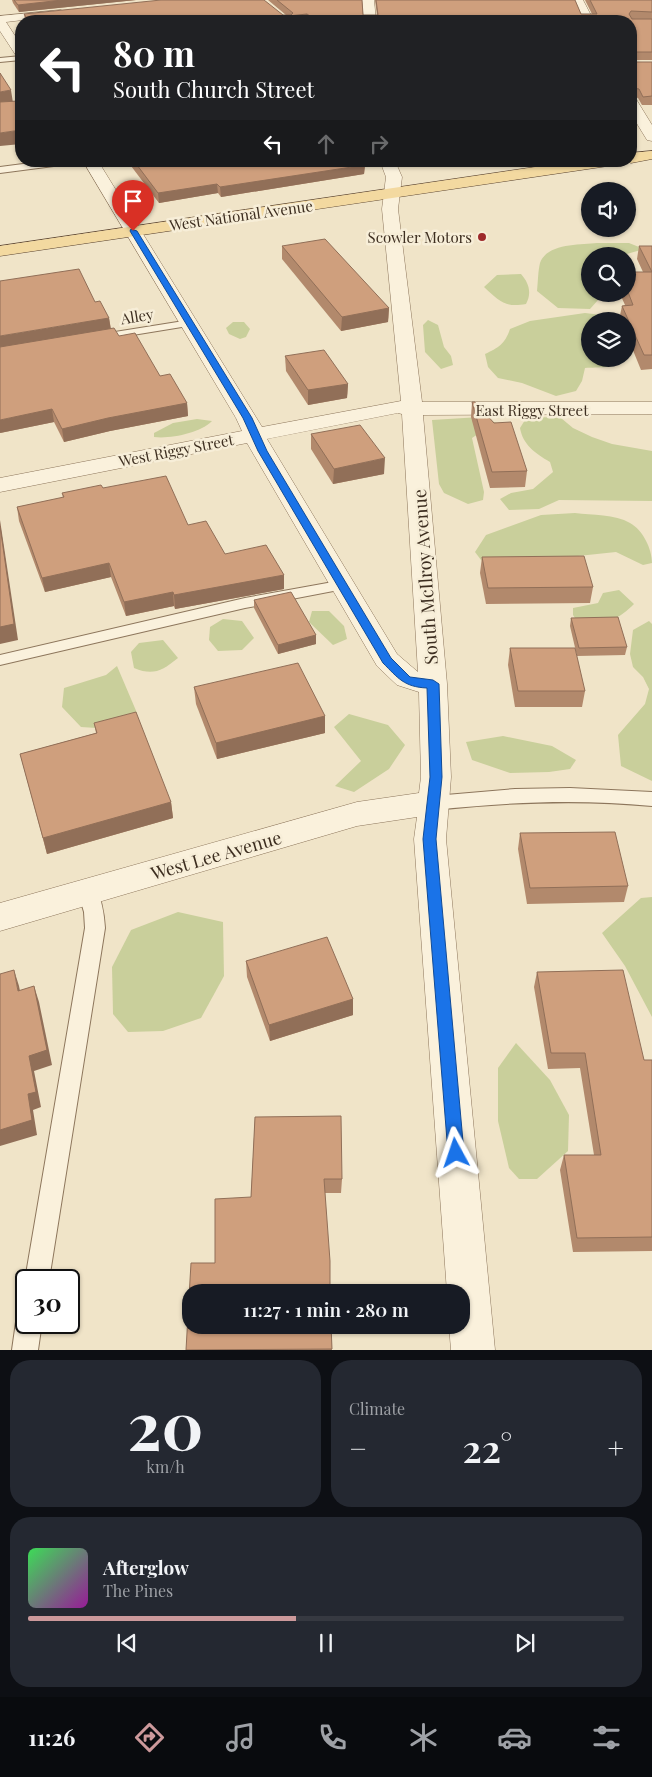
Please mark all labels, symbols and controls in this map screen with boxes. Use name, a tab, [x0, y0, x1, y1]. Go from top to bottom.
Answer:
text: 80 m	[113, 29, 195, 76]
icon: left	[30, 35, 95, 100]
text: South Church Street	[113, 74, 314, 104]
icon: left	[259, 130, 287, 158]
icon: ahead	[312, 130, 340, 158]
icon: right	[365, 130, 393, 158]
pin	[112, 180, 154, 231]
map controls	[581, 182, 636, 367]
button: sound	[581, 182, 636, 237]
icon: arrive	[119, 187, 147, 215]
street label: West National Avenue	[167, 195, 314, 235]
place label: Scowler Motors	[368, 227, 472, 247]
marker: Scowler Motors	[476, 231, 488, 243]
button: search	[581, 247, 636, 302]
street label: Alley	[118, 303, 155, 329]
button: layers	[581, 312, 636, 367]
street label: East Riggy Street	[475, 400, 589, 420]
street label: West Riggy Street	[116, 429, 236, 471]
street label: South McIlroy Avenue	[407, 488, 443, 666]
street label: West Lee Avenue	[147, 825, 284, 885]
position arrow	[429, 1126, 481, 1178]
speed limit sign: 30	[15, 1269, 80, 1334]
text: 11:27 · 1 min · 280 m	[243, 1296, 409, 1322]
text: 20	[128, 1380, 203, 1466]
text: Climate	[349, 1398, 405, 1419]
text: 22°	[462, 1422, 512, 1473]
text: −	[349, 1429, 367, 1466]
text: +	[608, 1429, 624, 1466]
text: km/h	[146, 1456, 185, 1477]
text: Afterglow	[103, 1554, 189, 1580]
text: The Pines	[103, 1580, 173, 1601]
icon: previous	[113, 1629, 141, 1657]
icon: pause	[312, 1629, 340, 1657]
icon: next	[511, 1629, 539, 1657]
icon: directions	[132, 1720, 167, 1755]
icon: music	[223, 1720, 258, 1755]
icon: phone	[315, 1720, 350, 1755]
icon: climate	[406, 1720, 441, 1755]
icon: car	[497, 1720, 532, 1755]
icon: filters	[589, 1720, 624, 1755]
text: 11:26	[28, 1722, 75, 1752]

